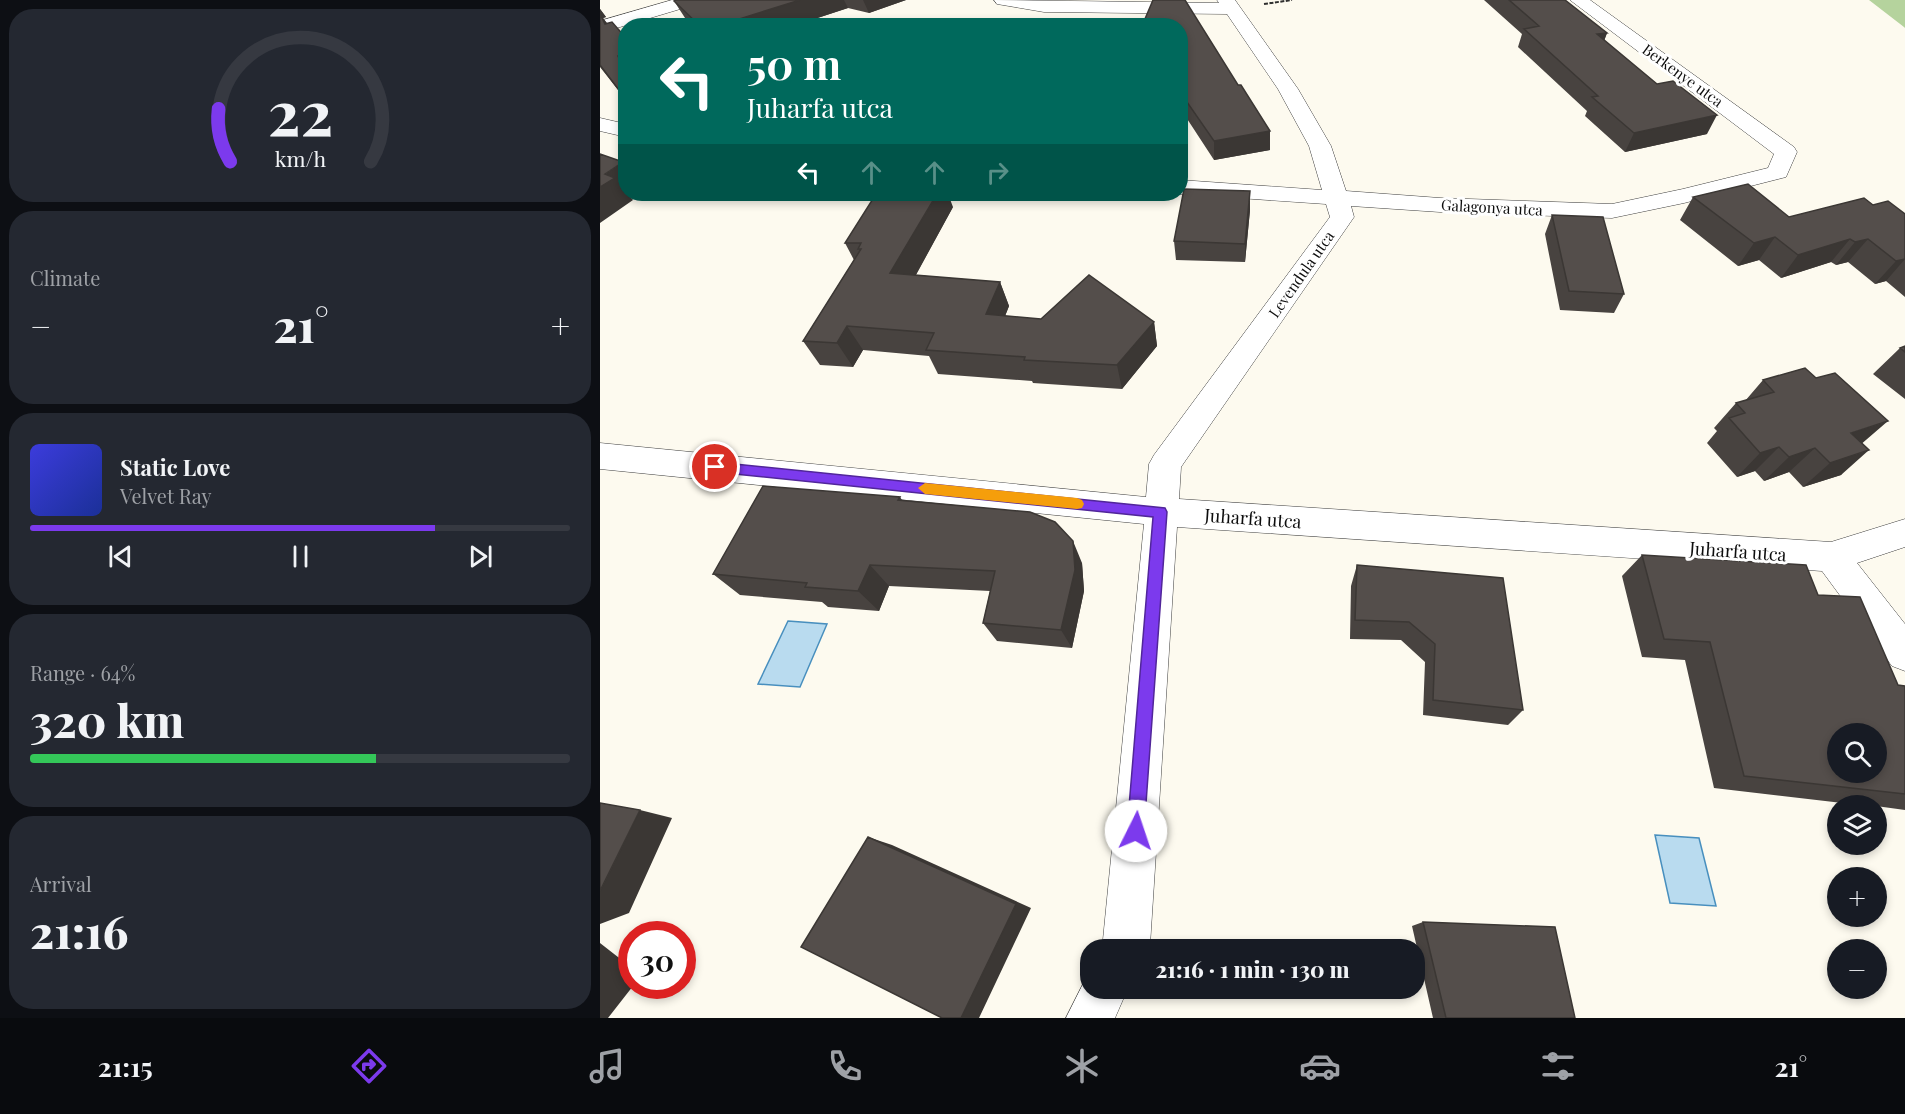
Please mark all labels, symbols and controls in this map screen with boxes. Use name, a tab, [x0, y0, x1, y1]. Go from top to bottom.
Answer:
text: 50 m	[747, 35, 841, 91]
street label: Berkenye utca	[1639, 39, 1728, 111]
icon: left	[648, 42, 726, 120]
text: 22	[267, 69, 333, 153]
text: Juharfa utca	[747, 89, 893, 125]
text: km/h	[274, 145, 326, 173]
icon: left	[792, 156, 825, 189]
icon: ahead	[855, 156, 888, 189]
icon: ahead	[918, 156, 951, 189]
icon: right	[981, 156, 1014, 189]
street label: Galagonya utca	[1441, 194, 1544, 220]
street label: Levendula utca	[1264, 226, 1339, 321]
text: Climate	[30, 264, 100, 291]
text: 21°	[273, 294, 329, 354]
text: −	[30, 303, 51, 347]
text: +	[551, 303, 570, 347]
pin	[689, 441, 740, 492]
icon: arrive	[698, 450, 731, 483]
text: Static Love	[120, 452, 230, 482]
text: Velvet Ray	[120, 482, 212, 509]
street label: Juharfa utca	[1203, 503, 1302, 533]
street label: Juharfa utca	[1688, 536, 1787, 566]
icon: previous	[104, 540, 137, 573]
icon: pause	[284, 540, 317, 573]
icon: next	[464, 540, 497, 573]
text: Range · 64%	[30, 659, 135, 686]
text: 320 km	[30, 689, 184, 749]
map controls	[1827, 723, 1887, 999]
button: search	[1827, 723, 1887, 783]
button: layers	[1827, 795, 1887, 855]
position arrow	[1104, 799, 1168, 863]
button: +	[1827, 867, 1887, 927]
text: Arrival	[30, 870, 92, 897]
text: 21:16	[30, 900, 128, 960]
speed limit sign: 30	[618, 921, 696, 999]
button: −	[1827, 939, 1887, 999]
text: 21:16 · 1 min · 130 m	[1156, 954, 1349, 984]
icon: directions	[348, 1045, 390, 1087]
icon: music	[586, 1045, 628, 1087]
icon: phone	[824, 1045, 866, 1087]
icon: climate	[1061, 1045, 1103, 1087]
icon: car	[1299, 1045, 1341, 1087]
icon: filters	[1537, 1045, 1579, 1087]
text: 21:15	[98, 1048, 153, 1084]
text: 21°	[1774, 1048, 1807, 1084]

